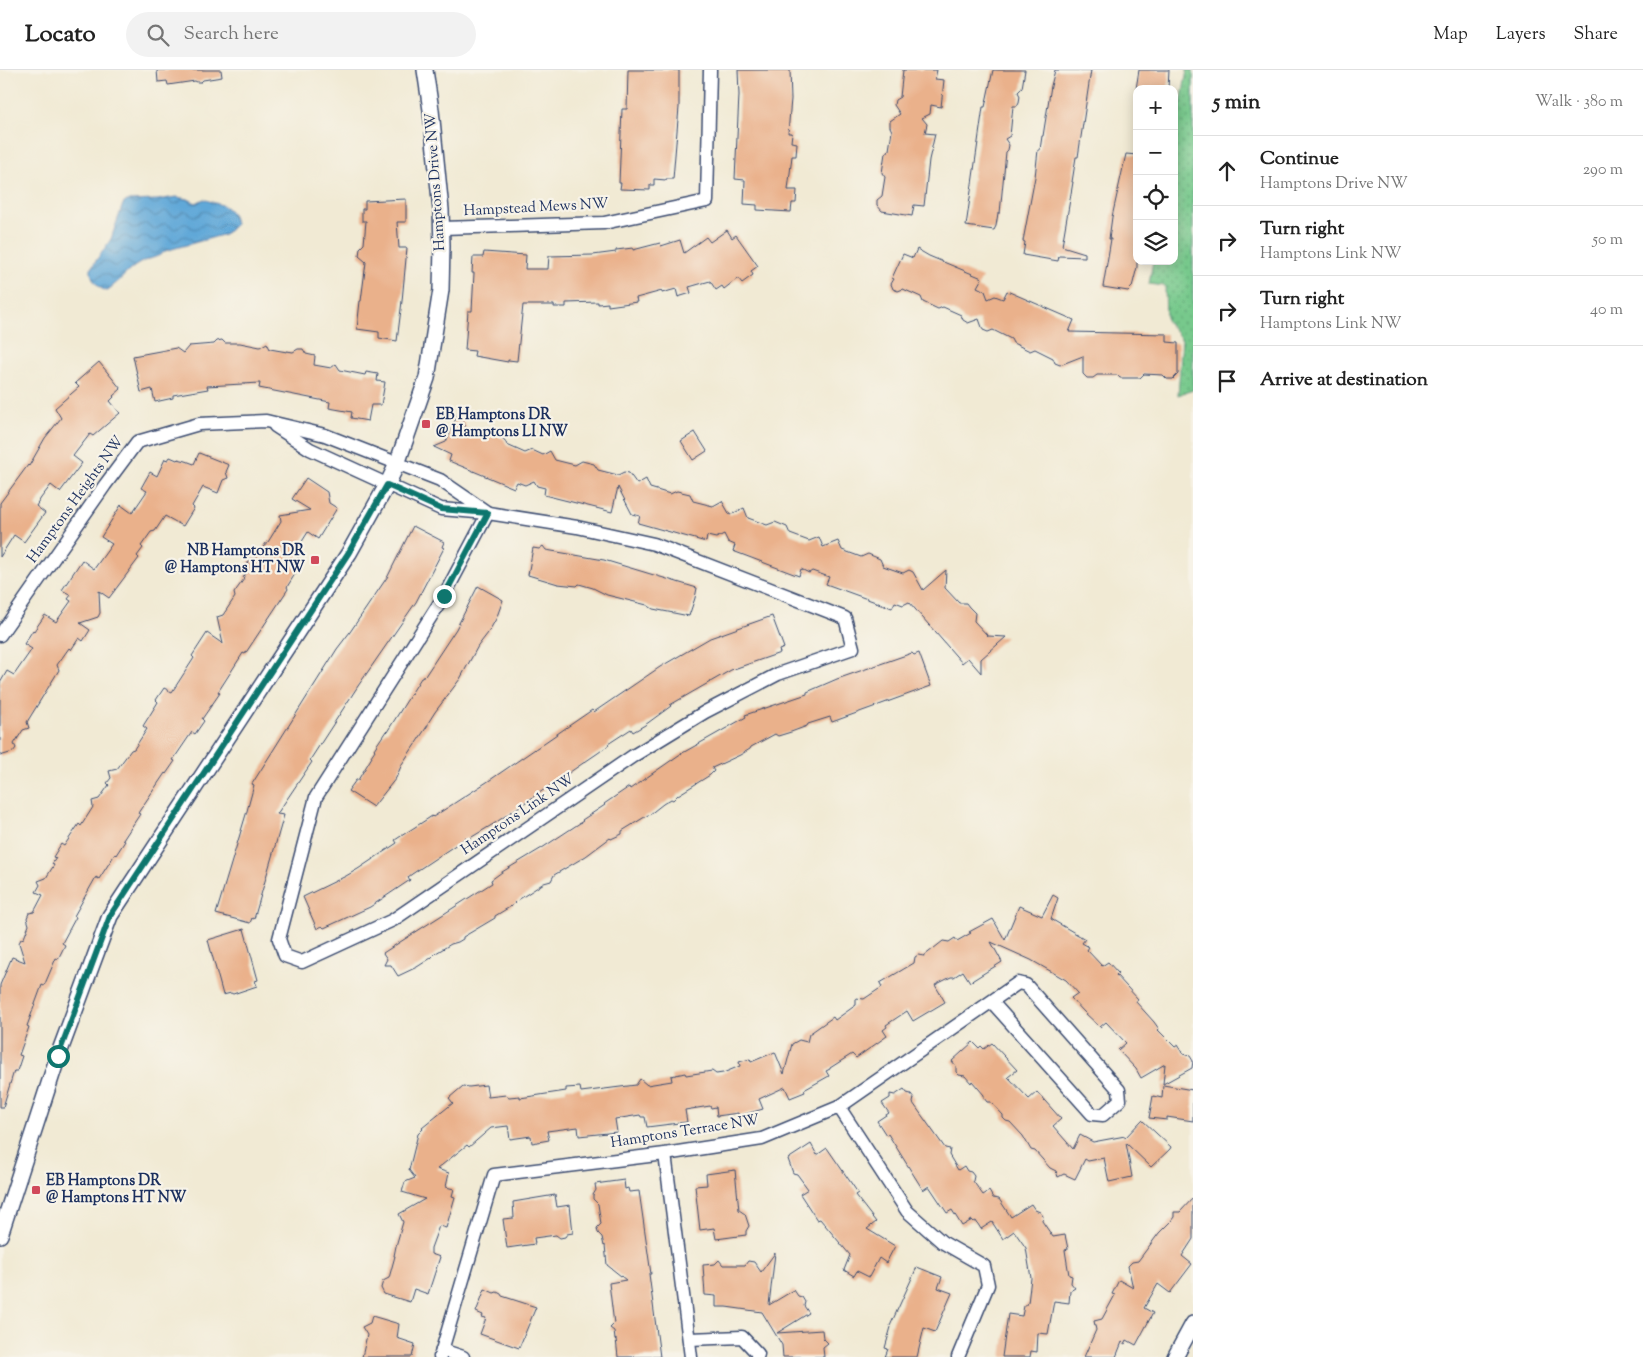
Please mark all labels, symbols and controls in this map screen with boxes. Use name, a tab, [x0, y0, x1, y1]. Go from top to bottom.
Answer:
search box	[126, 12, 476, 57]
text: Locato	[25, 18, 96, 52]
icon: search	[144, 21, 172, 49]
text: Search here	[184, 21, 279, 48]
text: Map	[1433, 22, 1468, 48]
text: Layers	[1496, 22, 1546, 48]
text: Share	[1574, 22, 1618, 48]
map controls	[1133, 85, 1178, 265]
button: +	[1133, 85, 1178, 130]
text: 5 min	[1213, 88, 1260, 118]
text: Walk · 380 m	[1535, 91, 1623, 114]
street label: Hamptons Drive NW	[421, 112, 451, 252]
button: −	[1133, 130, 1178, 175]
text: Continue	[1260, 146, 1339, 173]
icon: ahead	[1213, 157, 1241, 185]
text: 290 m	[1583, 159, 1623, 182]
text: Hamptons Drive NW	[1260, 173, 1408, 196]
button: locate	[1133, 175, 1178, 220]
street label: Hampstead Mews NW	[463, 194, 609, 222]
text: Turn right	[1260, 216, 1344, 243]
button: layers	[1133, 220, 1178, 265]
icon: right	[1213, 227, 1241, 255]
text: 50 m	[1592, 229, 1623, 252]
text: Hamptons Link NW	[1260, 243, 1402, 266]
text: Turn right	[1260, 286, 1344, 313]
icon: right	[1213, 297, 1241, 325]
text: 40 m	[1590, 299, 1623, 322]
text: Hamptons Link NW	[1260, 313, 1402, 336]
icon: arrive	[1213, 367, 1241, 395]
text: Arrive at destination	[1260, 367, 1428, 394]
place label: EB Hamptons DR @ Hamptons LI NW	[436, 405, 568, 443]
marker: EB Hamptons DR @ Hamptons LI NW	[420, 418, 432, 430]
street label: Hamptons Heights NW	[23, 432, 129, 568]
place label: NB Hamptons DR @ Hamptons HT NW	[165, 541, 305, 579]
marker: NB Hamptons DR @ Hamptons HT NW	[309, 554, 321, 566]
route end	[433, 585, 456, 608]
street label: Hamptons Link NW	[457, 769, 579, 861]
route start	[47, 1045, 70, 1068]
street label: Hamptons Terrace NW	[609, 1110, 761, 1154]
place label: EB Hamptons DR @ Hamptons HT NW	[46, 1171, 187, 1209]
marker: EB Hamptons DR @ Hamptons HT NW	[30, 1184, 42, 1196]

